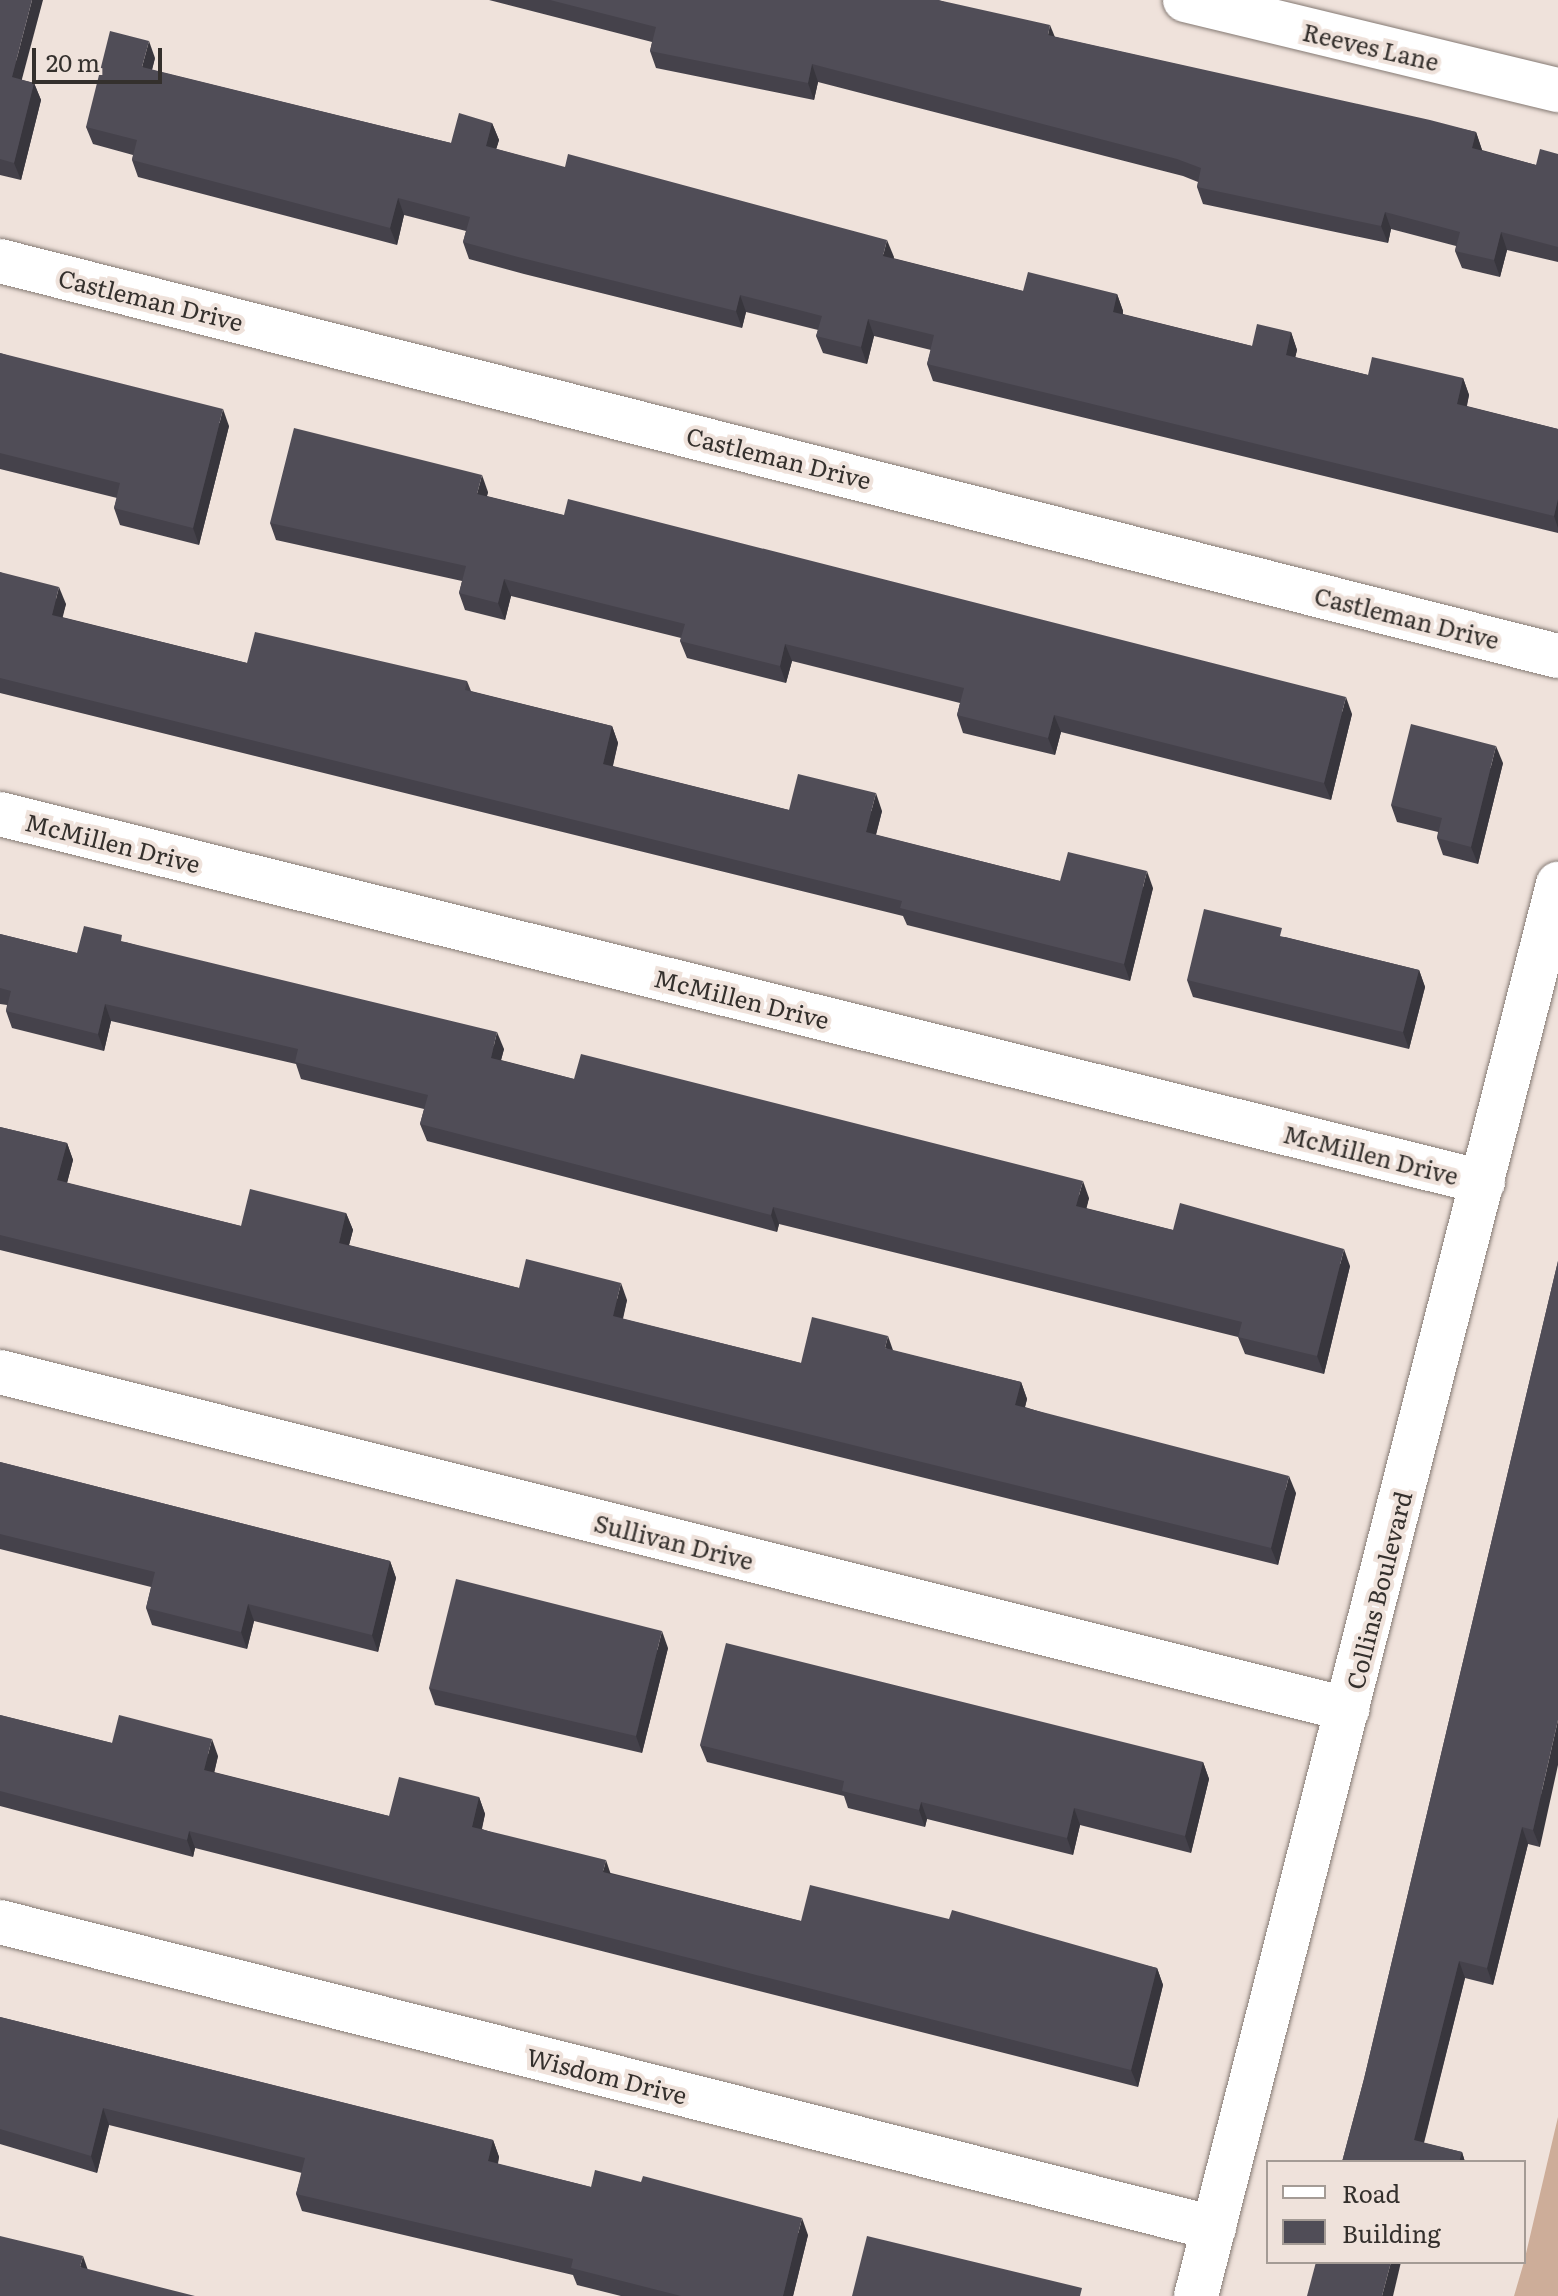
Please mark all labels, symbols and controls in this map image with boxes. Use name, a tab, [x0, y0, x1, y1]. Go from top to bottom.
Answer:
street label: Reeves Lane	[1300, 16, 1442, 76]
scale bar	[36, 32, 166, 82]
text: 20 m	[46, 44, 100, 79]
street label: Castleman Drive	[56, 262, 246, 336]
street label: Castleman Drive	[684, 420, 874, 494]
street label: Castleman Drive	[1312, 580, 1502, 654]
street label: McMillen Drive	[23, 806, 203, 878]
street label: McMillen Drive	[652, 962, 832, 1034]
street label: McMillen Drive	[1281, 1118, 1461, 1190]
street label: Collins Boulevard	[1339, 1488, 1417, 1692]
street label: Sullivan Drive	[591, 1507, 757, 1575]
street label: Wisdom Drive	[524, 2041, 690, 2109]
legend	[1266, 2160, 1526, 2264]
text: Road	[1342, 2175, 1400, 2210]
text: Building	[1342, 2215, 1441, 2250]

